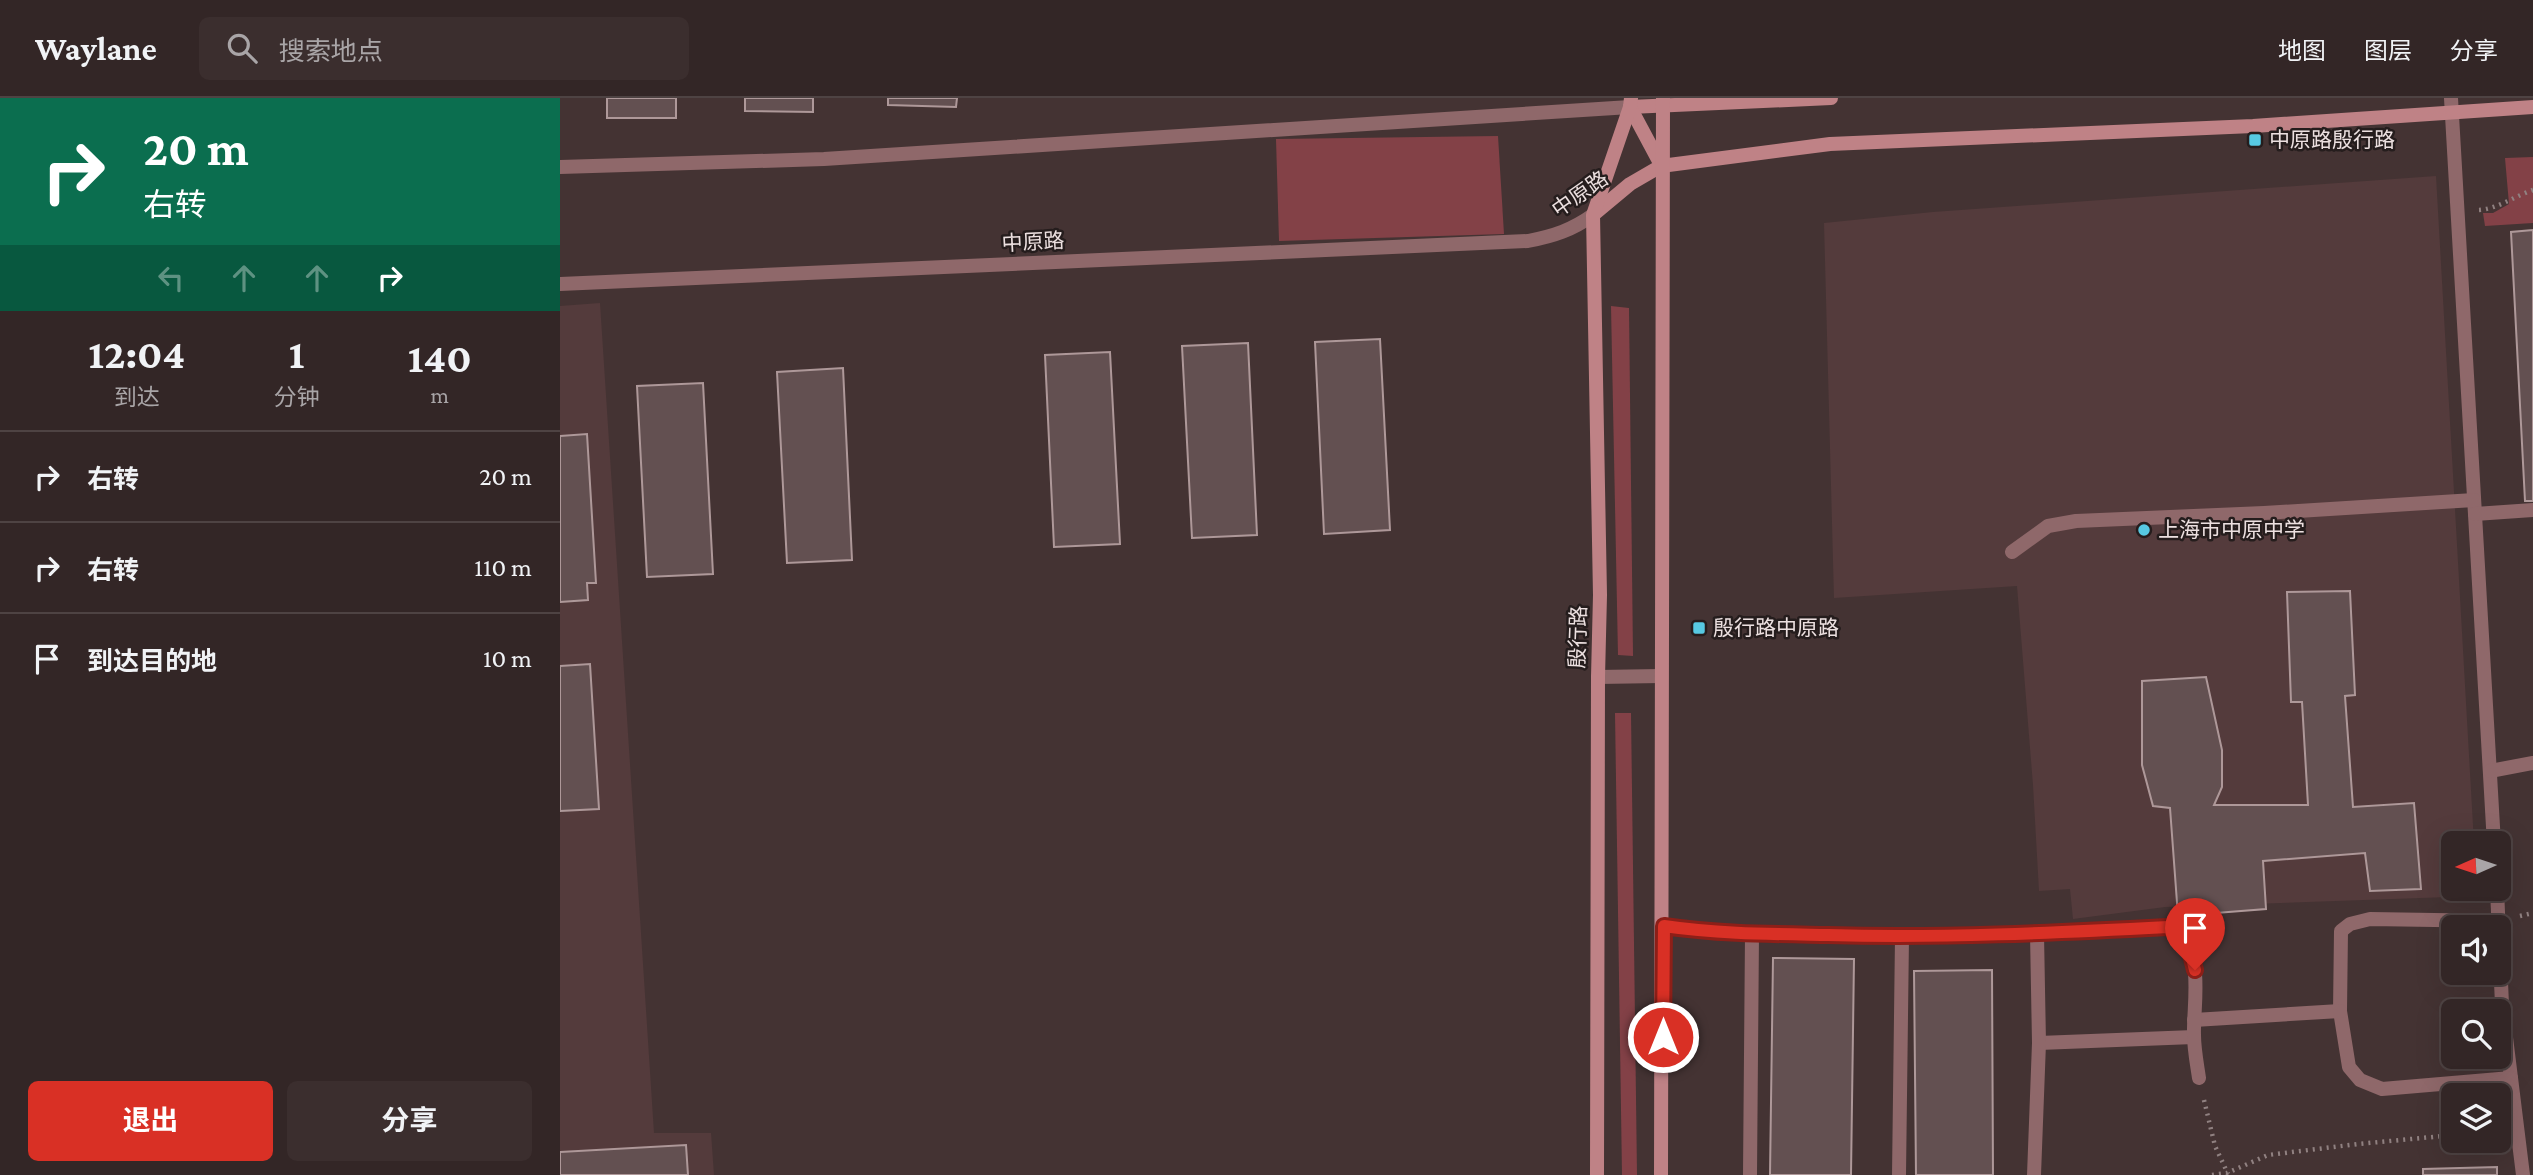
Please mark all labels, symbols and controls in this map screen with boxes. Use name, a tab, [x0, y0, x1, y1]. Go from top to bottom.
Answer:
search box	[199, 17, 689, 80]
icon: search	[223, 29, 261, 67]
text: Waylane	[35, 30, 157, 67]
text: 搜索地点	[279, 37, 383, 66]
text: 地图	[2278, 37, 2326, 64]
text: 图层	[2364, 37, 2412, 64]
text: 分享	[2450, 37, 2498, 64]
text: 20 m	[143, 121, 249, 176]
icon: right	[28, 126, 119, 217]
place label: 中原路殷行路	[2269, 128, 2395, 152]
marker: 中原路殷行路	[2247, 132, 2263, 148]
street label: 中原路	[1547, 166, 1613, 222]
text: 右转	[143, 187, 207, 223]
street label: 中原路	[1001, 228, 1065, 256]
icon: left	[152, 259, 190, 297]
icon: ahead	[225, 259, 263, 297]
icon: ahead	[298, 259, 336, 297]
icon: right	[371, 259, 409, 297]
text: 12:04	[88, 330, 185, 377]
text: 1	[289, 330, 304, 377]
text: 140	[408, 334, 472, 381]
text: m	[431, 382, 449, 408]
text: 到达	[114, 384, 160, 410]
text: 分钟	[274, 384, 320, 410]
icon: right	[28, 458, 66, 496]
text: 20 m	[479, 462, 532, 491]
text: 右转	[87, 465, 139, 494]
place label: 上海市中原中学	[2158, 518, 2305, 542]
marker: 上海市中原中学	[2136, 522, 2152, 538]
icon: right	[28, 549, 66, 587]
text: 110 m	[474, 553, 532, 582]
text: 右转	[87, 556, 139, 585]
street label: 殷行路	[1565, 605, 1591, 669]
place label: 殷行路中原路	[1713, 616, 1839, 640]
marker: 殷行路中原路	[1691, 620, 1707, 636]
icon: arrive	[28, 640, 66, 678]
text: 10 m	[483, 644, 532, 673]
text: 到达目的地	[87, 647, 217, 676]
north arrow	[2441, 831, 2511, 901]
map controls	[2441, 831, 2511, 1153]
pin	[2165, 898, 2225, 970]
icon: arrive	[2176, 909, 2214, 947]
button: sound	[2441, 915, 2511, 985]
button: search	[2441, 999, 2511, 1069]
position arrow	[1626, 1000, 1700, 1074]
button: 退出	[28, 1081, 273, 1161]
button: 分享	[287, 1081, 532, 1161]
button: layers	[2441, 1083, 2511, 1153]

